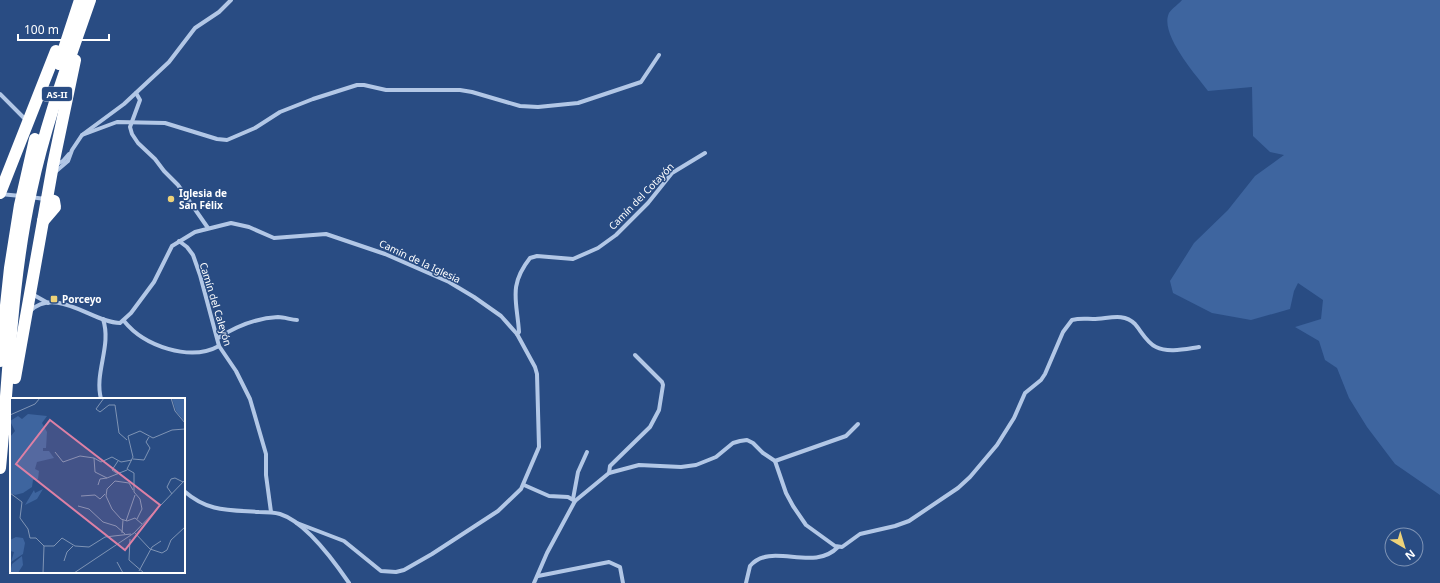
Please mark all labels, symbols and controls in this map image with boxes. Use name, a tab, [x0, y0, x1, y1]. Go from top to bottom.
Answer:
scale bar	[18, 16, 109, 42]
text: 100 m	[24, 21, 59, 38]
road number: AS-II	[42, 87, 72, 101]
street label: Camín del Cotayón	[605, 159, 677, 233]
place label: Iglesia de San Félix	[179, 186, 227, 212]
marker: Iglesia de San Félix	[166, 194, 176, 204]
street label: Camín de la Iglesia	[377, 236, 463, 286]
street label: Camín del Caleyón	[197, 260, 235, 348]
place label: Porceyo	[62, 292, 102, 306]
marker: Porceyo	[49, 294, 59, 304]
inset map	[10, 398, 185, 573]
north arrow	[1384, 527, 1424, 567]
text: N	[1402, 547, 1419, 564]

